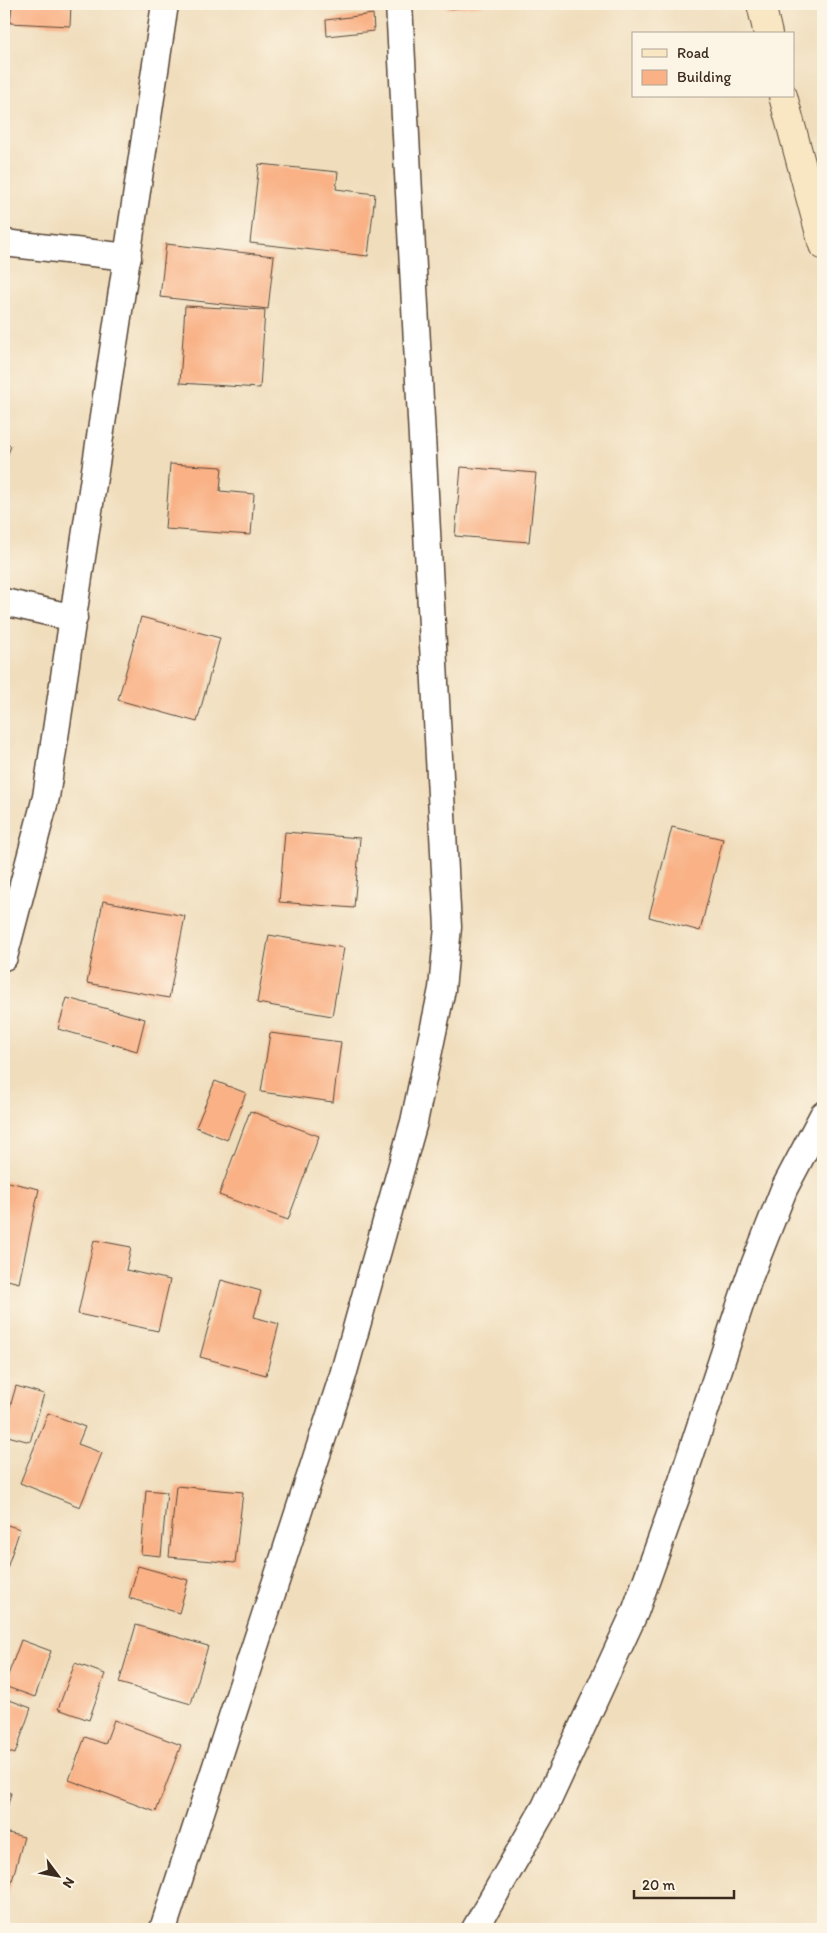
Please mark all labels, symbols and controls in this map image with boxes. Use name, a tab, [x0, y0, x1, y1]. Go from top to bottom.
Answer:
legend	[632, 32, 794, 98]
text: Road	[677, 44, 710, 62]
text: Building	[677, 68, 731, 86]
north arrow	[32, 1850, 82, 1900]
scale bar	[634, 1868, 734, 1900]
text: N	[59, 1874, 78, 1891]
text: 20 m	[642, 1876, 676, 1894]

